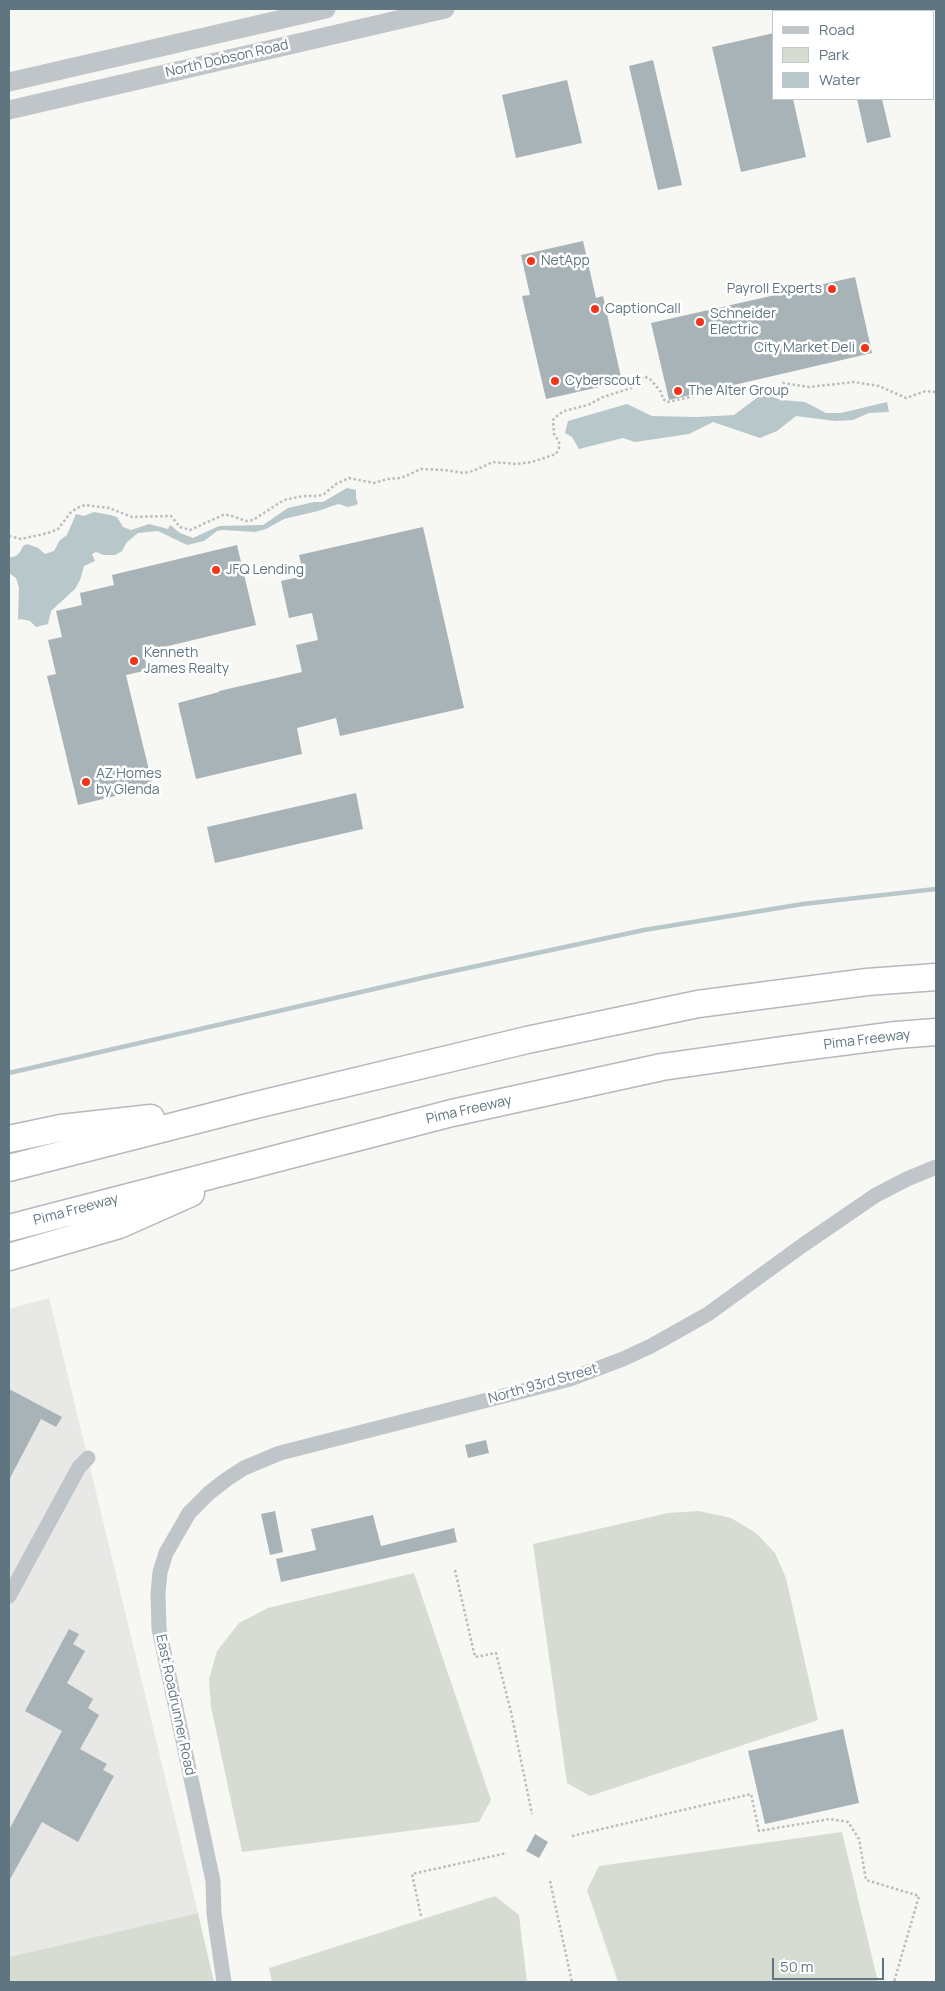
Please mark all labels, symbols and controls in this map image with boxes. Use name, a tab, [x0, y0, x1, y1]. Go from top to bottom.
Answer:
legend	[772, 10, 935, 100]
text: Road	[819, 19, 855, 40]
street label: North Dobson Road	[164, 37, 290, 81]
text: Park	[819, 44, 849, 65]
text: Water	[819, 69, 861, 90]
place label: NetApp	[541, 253, 590, 269]
marker: NetApp	[525, 255, 537, 267]
place label: Payroll Experts	[727, 281, 822, 297]
marker: Payroll Experts	[826, 283, 838, 295]
place label: CaptionCall	[605, 301, 681, 317]
marker: CaptionCall	[589, 303, 601, 315]
place label: Schneider Electric	[710, 306, 776, 338]
marker: Schneider Electric	[694, 316, 706, 328]
place label: City Market Deli	[754, 340, 855, 356]
marker: City Market Deli	[859, 342, 871, 354]
place label: Cyberscout	[565, 373, 641, 389]
marker: Cyberscout	[549, 375, 561, 387]
place label: The Alter Group	[688, 383, 789, 399]
marker: The Alter Group	[672, 385, 684, 397]
place label: JFQ Lending	[226, 562, 304, 578]
marker: JFQ Lending	[210, 564, 222, 576]
place label: Kenneth James Realty	[144, 645, 229, 678]
marker: Kenneth James Realty	[128, 655, 140, 667]
place label: AZ Homes by Glenda	[96, 766, 161, 799]
marker: AZ Homes by Glenda	[80, 776, 92, 788]
street label: Pima Freeway	[823, 1026, 911, 1054]
street label: Pima Freeway	[425, 1092, 513, 1128]
street label: Pima Freeway	[32, 1191, 120, 1229]
street label: North 93rd Street	[486, 1360, 600, 1408]
street label: East Roadrunner Road	[152, 1633, 198, 1777]
scale bar	[775, 1948, 888, 1980]
text: 50 m	[780, 1956, 814, 1977]

